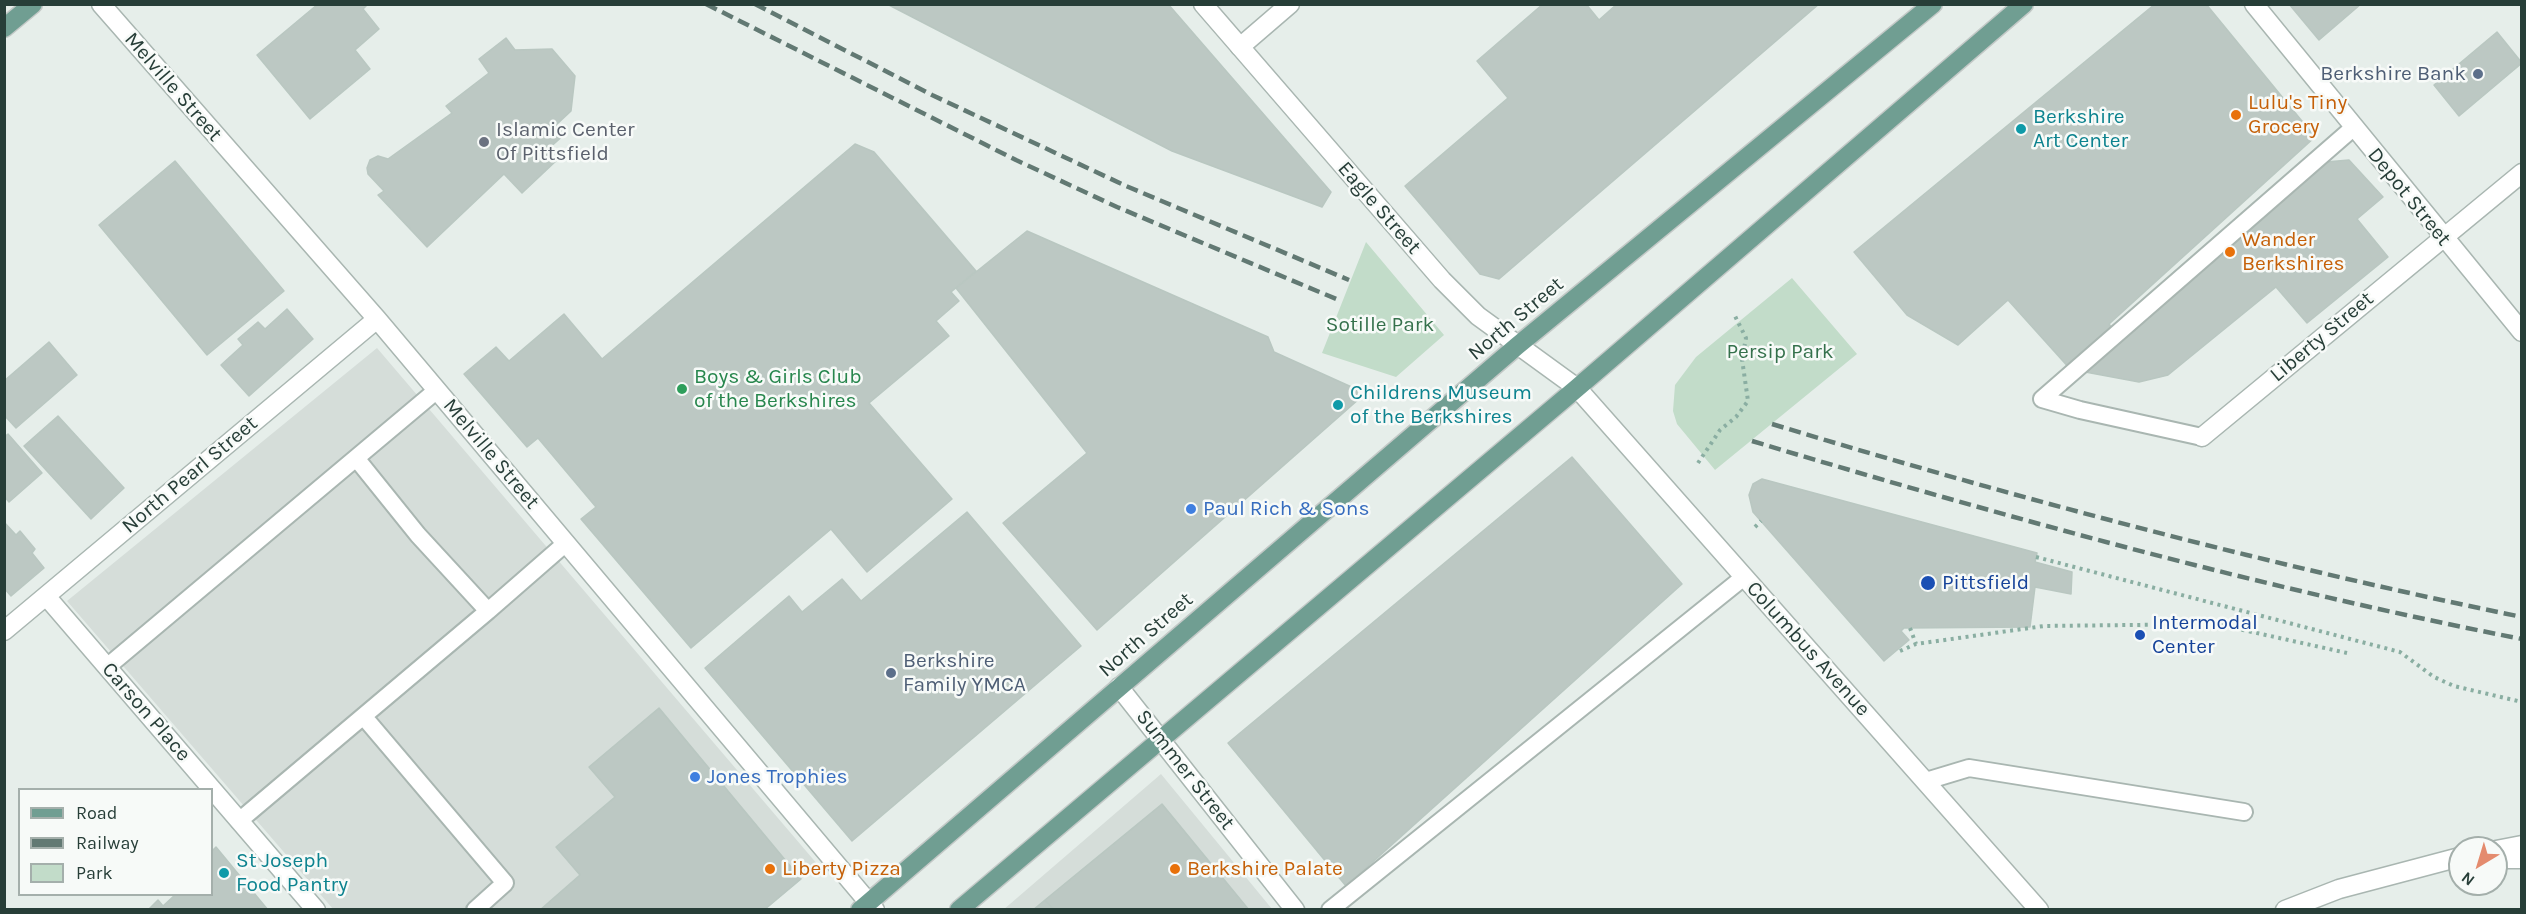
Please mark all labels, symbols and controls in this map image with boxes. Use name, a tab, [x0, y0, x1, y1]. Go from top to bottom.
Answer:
street label: Melville Street	[119, 27, 227, 147]
place label: Berkshire Bank	[2320, 61, 2466, 87]
marker: Berkshire Bank	[2471, 67, 2485, 81]
place label: Lulu's Tiny Grocery	[2248, 90, 2347, 140]
place label: Berkshire Art Center	[2033, 104, 2128, 154]
marker: Lulu's Tiny Grocery	[2229, 108, 2243, 122]
place label: Islamic Center Of Pittsfield	[496, 117, 635, 167]
marker: Berkshire Art Center	[2014, 122, 2028, 136]
marker: Islamic Center Of Pittsfield	[477, 135, 491, 149]
street label: Depot Street	[2362, 143, 2456, 251]
street label: Eagle Street	[1332, 157, 1426, 259]
place label: Wander Berkshires	[2242, 227, 2345, 277]
marker: Wander Berkshires	[2223, 245, 2237, 259]
street label: North Street	[1463, 272, 1569, 366]
street label: Liberty Street	[2265, 286, 2379, 388]
park label: Sotille Park	[1326, 312, 1434, 338]
park label: Persip Park	[1726, 339, 1834, 365]
place label: Boys & Girls Club of the Berkshires	[694, 364, 862, 414]
place label: Childrens Museum of the Berkshires	[1350, 380, 1532, 430]
marker: Boys & Girls Club of the Berkshires	[675, 382, 689, 396]
street label: Melville Street	[437, 394, 545, 514]
marker: Childrens Museum of the Berkshires	[1331, 398, 1345, 412]
street label: North Pearl Street	[117, 411, 263, 539]
place label: Paul Rich & Sons	[1203, 496, 1369, 522]
marker: Paul Rich & Sons	[1184, 502, 1198, 516]
place label: Pittsfield	[1942, 570, 2029, 596]
marker: Pittsfield	[1919, 574, 1937, 592]
street label: Columbus Avenue	[1741, 576, 1875, 722]
street label: North Street	[1094, 587, 1198, 683]
place label: Intermodal Center	[2152, 610, 2258, 660]
marker: Intermodal Center	[2133, 628, 2147, 642]
place label: Berkshire Family YMCA	[903, 648, 1026, 698]
street label: Carson Place	[96, 657, 196, 767]
marker: Berkshire Family YMCA	[884, 666, 898, 680]
street label: Summer Street	[1130, 705, 1240, 835]
place label: Jones Trophies	[707, 764, 848, 790]
marker: Jones Trophies	[688, 770, 702, 784]
legend	[18, 788, 213, 896]
text: Road	[76, 802, 117, 824]
text: Railway	[76, 832, 139, 854]
north arrow	[2448, 836, 2508, 896]
place label: St Joseph Food Pantry	[236, 848, 348, 898]
place label: Liberty Pizza	[782, 856, 901, 882]
place label: Berkshire Palate	[1187, 856, 1343, 882]
text: Park	[76, 862, 113, 884]
marker: Liberty Pizza	[763, 862, 777, 876]
marker: Berkshire Palate	[1168, 862, 1182, 876]
marker: St Joseph Food Pantry	[217, 866, 231, 880]
text: N	[2457, 868, 2478, 890]

